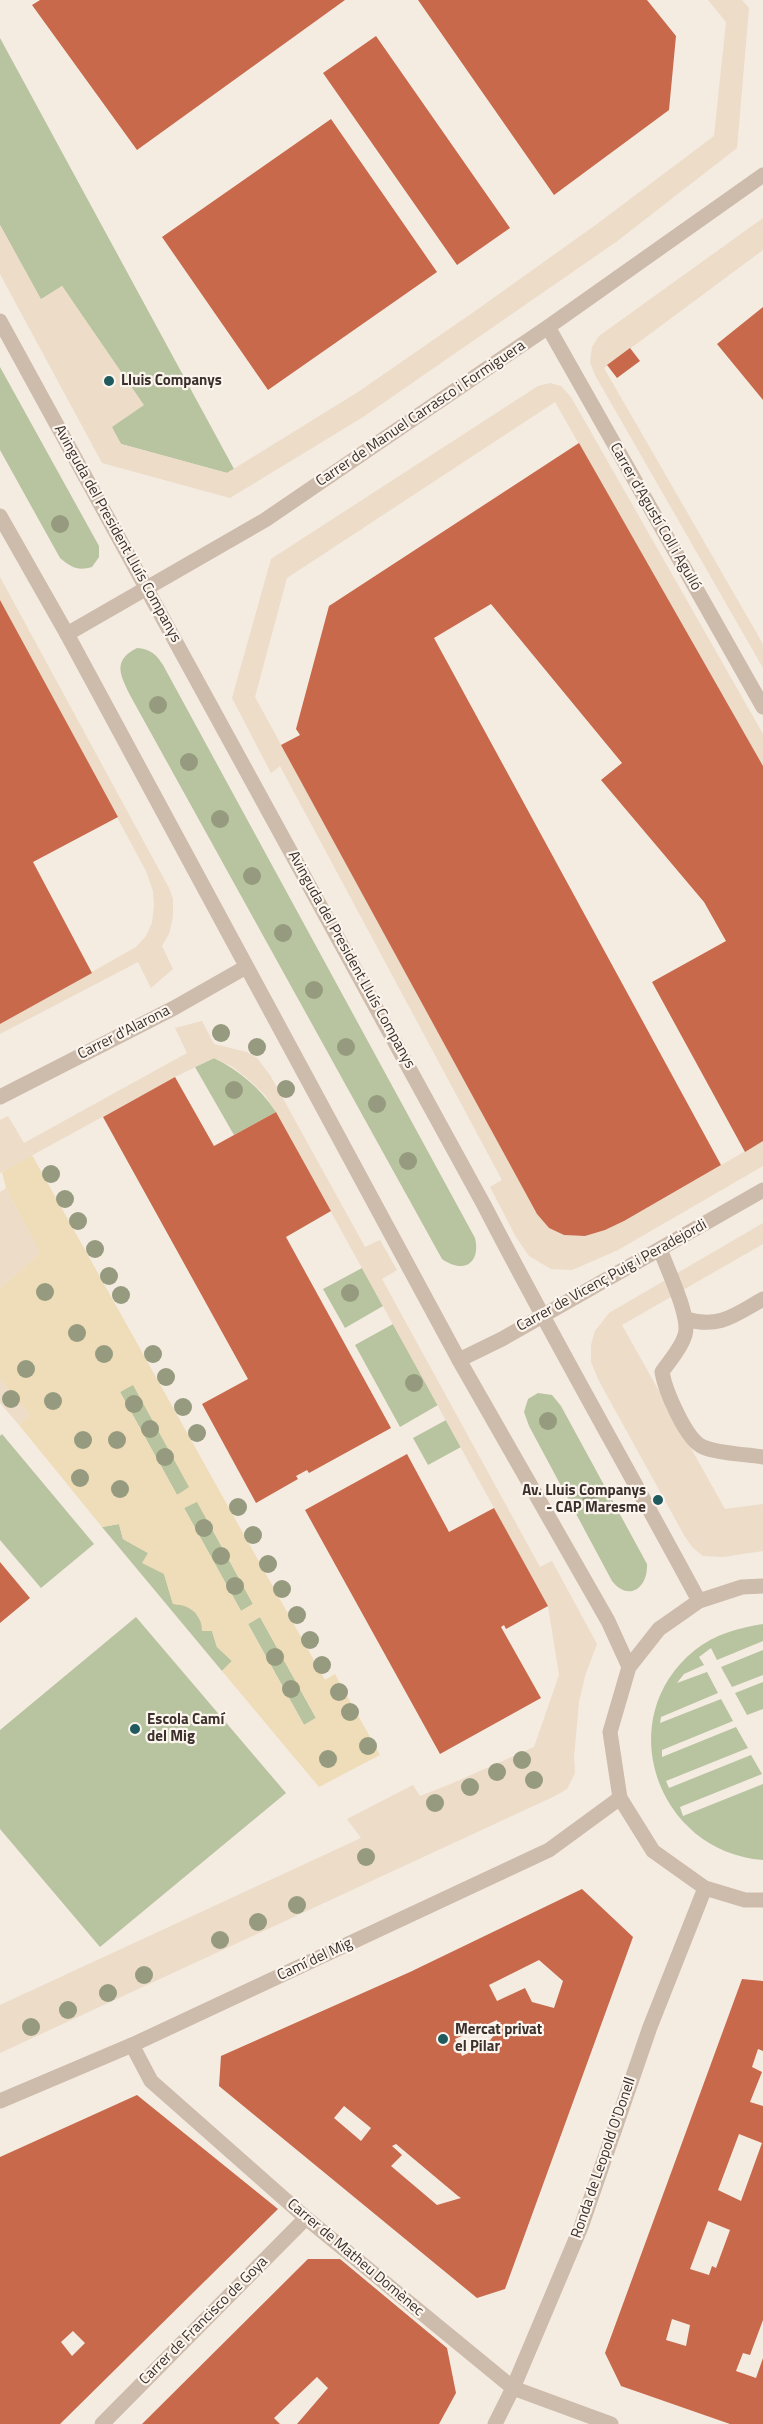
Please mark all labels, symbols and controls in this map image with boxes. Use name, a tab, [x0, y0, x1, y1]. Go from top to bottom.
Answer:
street label: Carrer de Manuel Carrasco i Formiguera	[313, 337, 529, 491]
place label: Lluis Companys	[121, 372, 222, 390]
marker: Lluis Companys	[102, 374, 116, 388]
street label: Avinguda del President Lluís Companys	[50, 422, 184, 646]
street label: Carrer d'Agustí Coll i Agulló	[605, 440, 705, 594]
street label: Avinguda del President Lluís Companys	[284, 848, 418, 1072]
street label: Carrer d'Alarona	[75, 1002, 173, 1064]
street label: Carrer de Vicenç Puig i Peradejordi	[514, 1216, 710, 1336]
place label: Av. Lluis Companys - CAP Maresme	[522, 1482, 646, 1517]
marker: Av. Lluis Companys - CAP Maresme	[651, 1493, 665, 1507]
place label: Escola Camí del Mig	[147, 1711, 224, 1746]
marker: Escola Camí del Mig	[128, 1722, 142, 1736]
street label: Camí del Mig	[275, 1935, 355, 1985]
place label: Mercat privat el Pilar	[455, 2021, 542, 2056]
marker: Mercat privat el Pilar	[436, 2032, 450, 2046]
street label: Ronda de Leopold O'Donell	[568, 2075, 640, 2241]
street label: Carrer de Matheu Domènec	[283, 2196, 427, 2320]
street label: Carrer de Francisco de Goya	[136, 2253, 272, 2389]

